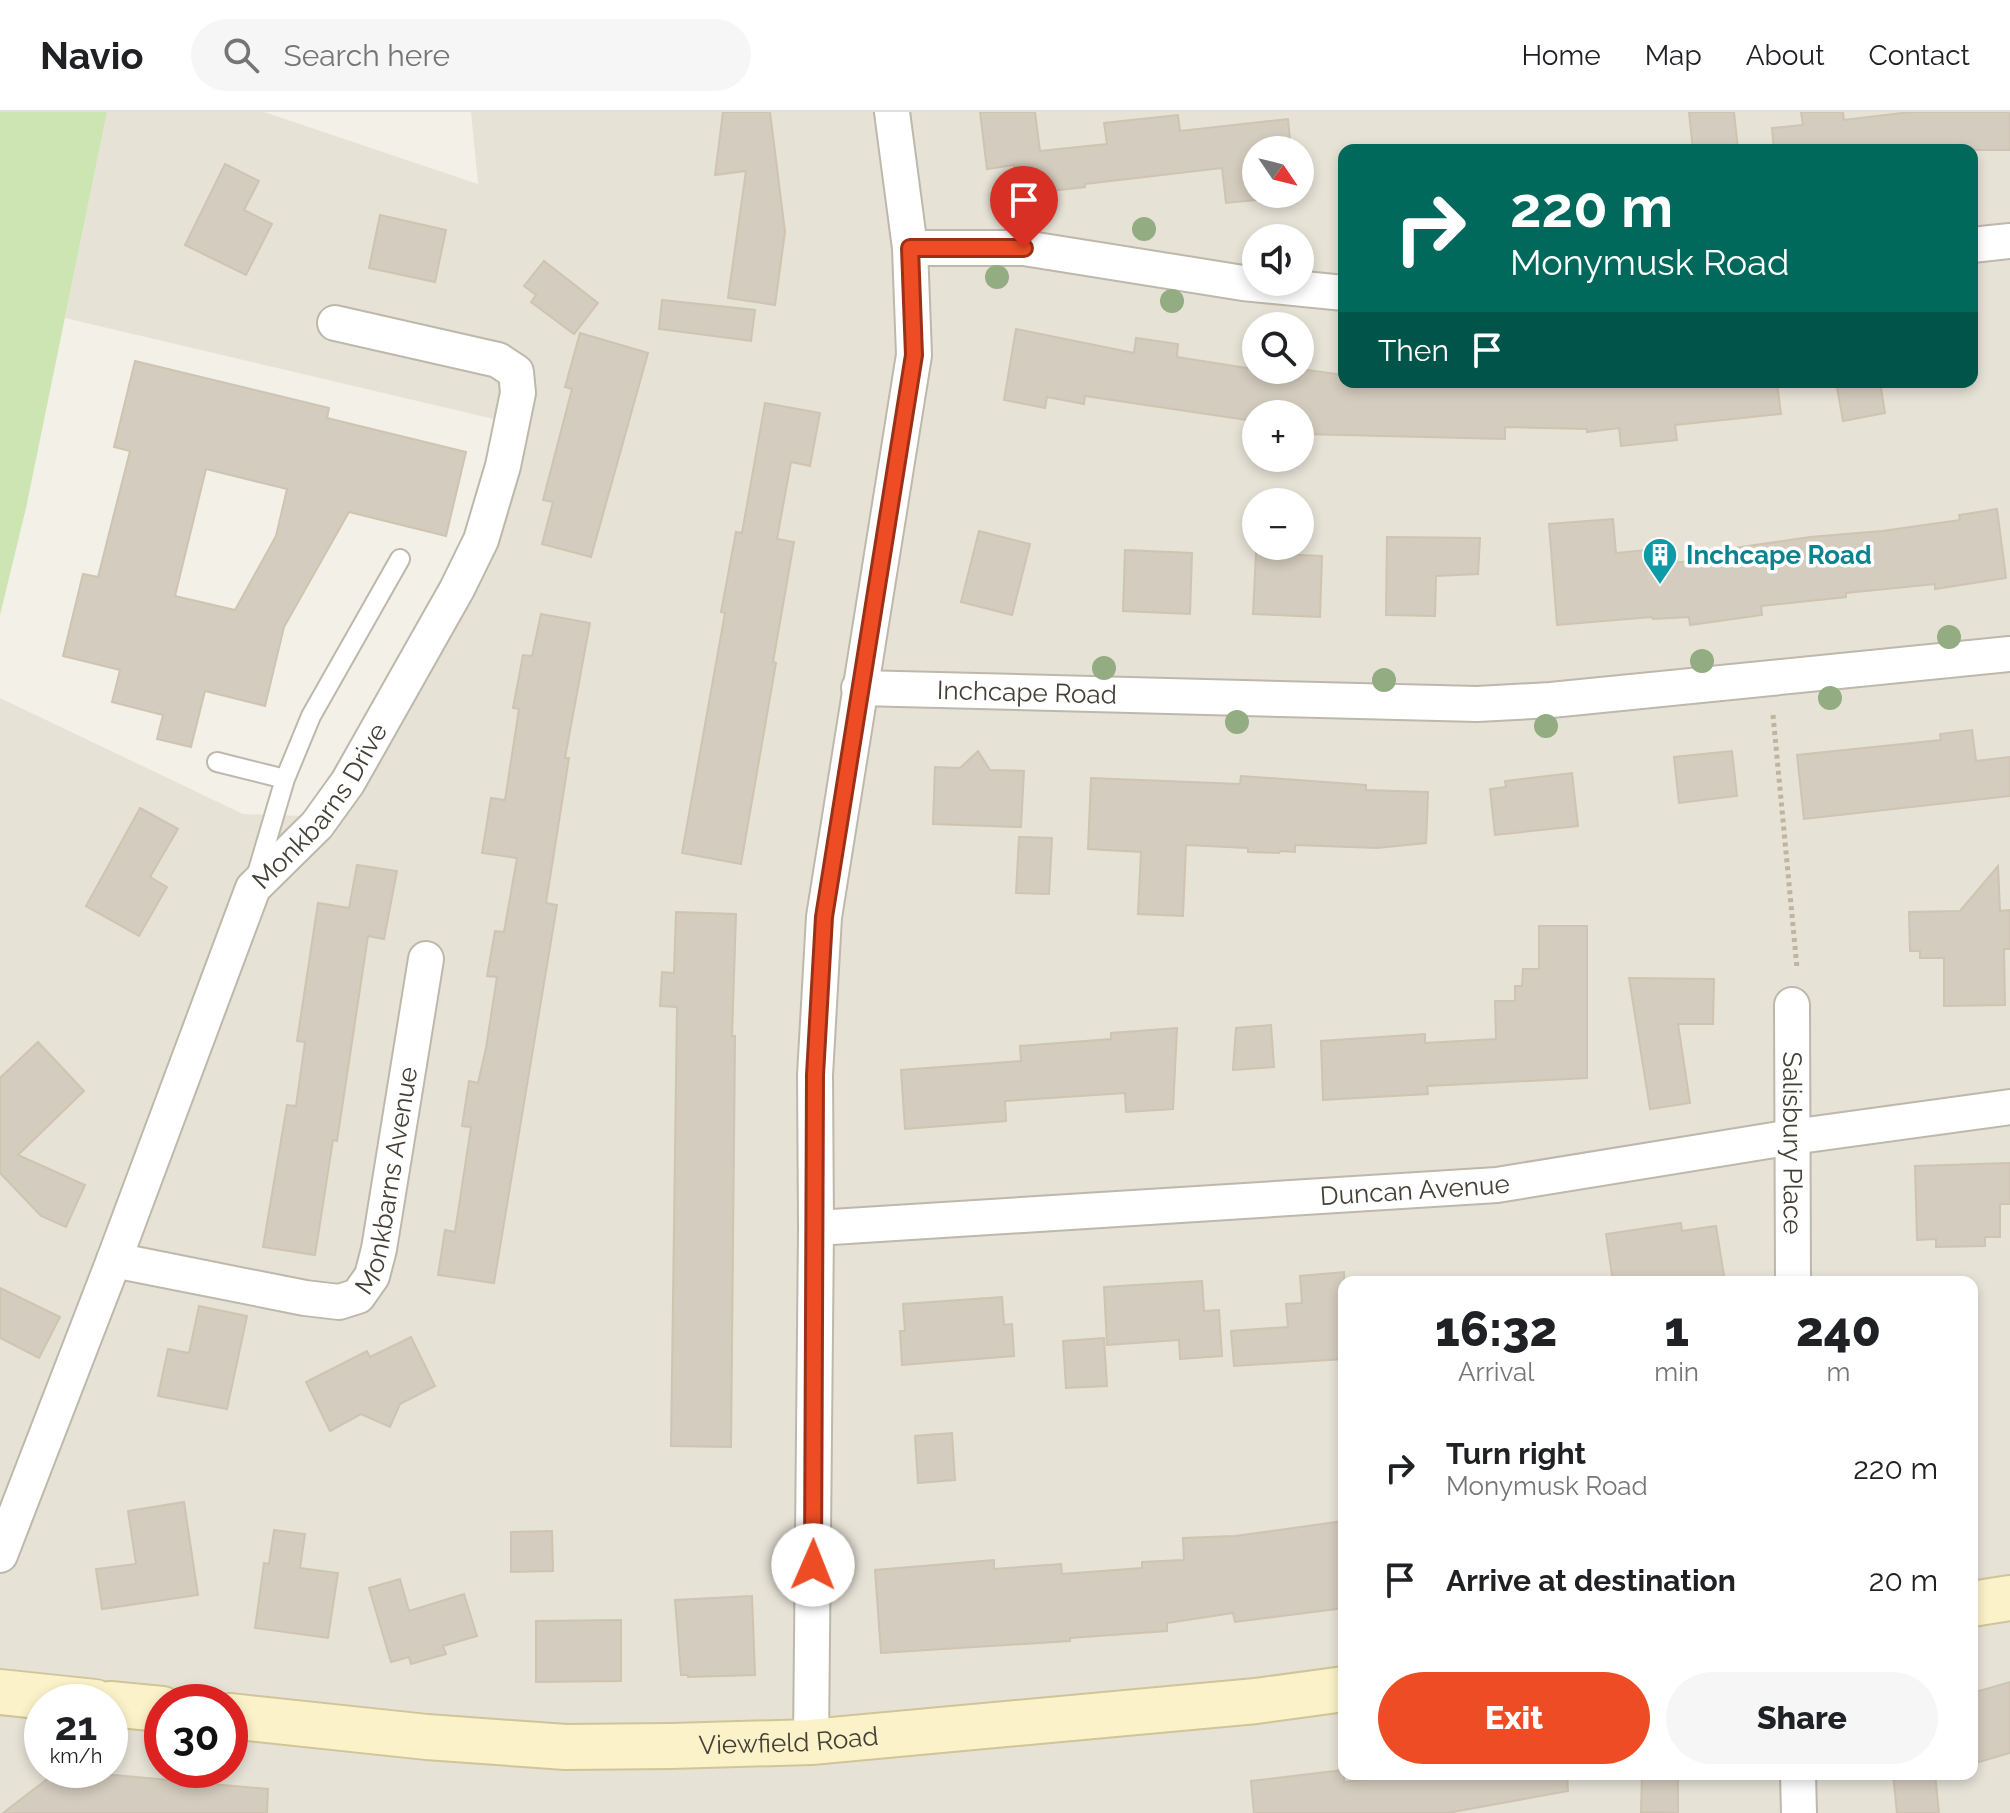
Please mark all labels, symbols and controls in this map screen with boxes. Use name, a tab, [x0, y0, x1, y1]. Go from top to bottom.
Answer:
search box	[191, 19, 751, 91]
text: Navio	[40, 33, 143, 78]
icon: search	[219, 33, 263, 77]
text: Search here	[283, 38, 450, 73]
text: Home	[1521, 39, 1601, 72]
text: Map	[1645, 39, 1702, 72]
text: About	[1746, 39, 1825, 72]
text: Contact	[1869, 39, 1970, 72]
north arrow	[1242, 136, 1314, 208]
map controls	[1242, 136, 1314, 560]
pin	[990, 166, 1058, 248]
text: 220 m	[1510, 174, 1673, 240]
icon: right	[1378, 176, 1482, 280]
icon: arrive	[1002, 178, 1046, 222]
button: sound	[1242, 224, 1314, 296]
text: Monymusk Road	[1510, 241, 1789, 283]
button: search	[1242, 312, 1314, 384]
icon: arrive	[1465, 328, 1509, 372]
text: Then	[1378, 333, 1449, 368]
button: +	[1242, 400, 1314, 472]
button: −	[1242, 488, 1314, 560]
building icon: Inchcape Road	[1641, 536, 1679, 586]
place label: Inchcape Road	[1686, 540, 1872, 570]
street label: Inchcape Road	[937, 675, 1117, 710]
street label: Monkbarns Drive	[246, 718, 393, 895]
street label: Salisbury Place	[1777, 1052, 1808, 1234]
street label: Monkbarns Avenue	[349, 1065, 423, 1300]
street label: Duncan Avenue	[1319, 1168, 1512, 1211]
text: 16:32	[1435, 1301, 1557, 1357]
text: 1	[1664, 1301, 1689, 1357]
text: 240	[1796, 1301, 1881, 1357]
text: Arrival	[1458, 1357, 1534, 1387]
text: min	[1654, 1357, 1699, 1387]
text: m	[1827, 1357, 1850, 1387]
text: Turn right	[1446, 1436, 1586, 1471]
icon: right	[1378, 1446, 1422, 1490]
text: 220 m	[1853, 1451, 1938, 1486]
text: Monymusk Road	[1446, 1471, 1648, 1501]
position arrow	[771, 1523, 855, 1607]
icon: arrive	[1378, 1558, 1422, 1602]
text: Arrive at destination	[1446, 1563, 1736, 1598]
text: 20 m	[1869, 1563, 1938, 1598]
button: Exit	[1378, 1672, 1650, 1764]
button: Share	[1666, 1672, 1938, 1764]
speed limit sign: 30	[144, 1684, 248, 1788]
text: 21	[55, 1702, 97, 1749]
street label: Viewfield Road	[698, 1721, 880, 1760]
text: km/h	[50, 1744, 102, 1768]

